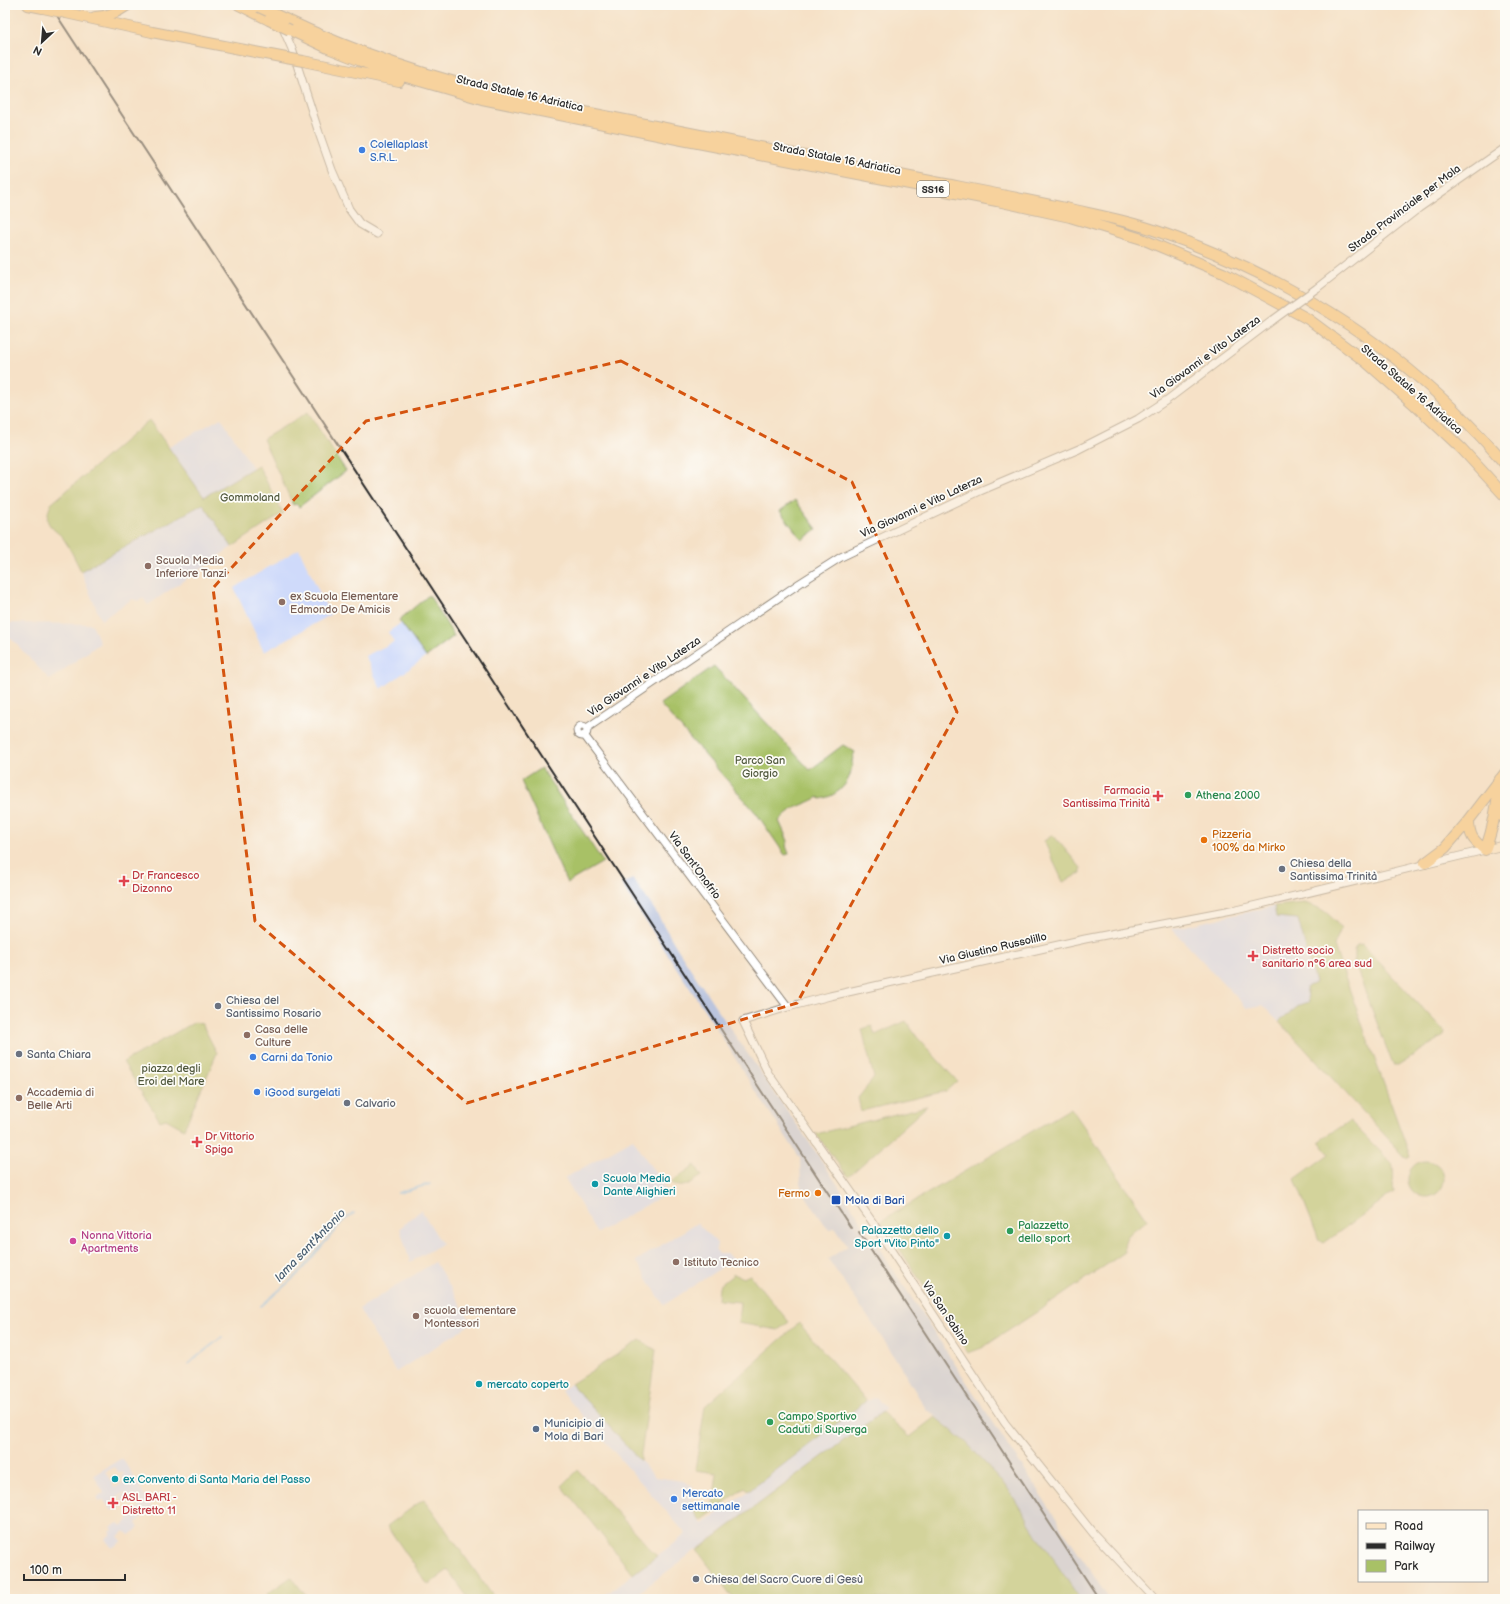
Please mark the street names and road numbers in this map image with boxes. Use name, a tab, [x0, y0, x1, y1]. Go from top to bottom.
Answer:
street label: Strada Statale 16 Adriatica	[455, 73, 585, 114]
street label: Strada Statale 16 Adriatica	[772, 140, 902, 177]
street label: Strada Provinciale per Mola	[1346, 162, 1463, 255]
road number: SS16	[917, 181, 949, 197]
street label: Via Giovanni e Vito Laterza	[1148, 313, 1263, 402]
street label: Strada Statale 16 Adriatica	[1358, 342, 1465, 437]
street label: Via Giovanni e Vito Laterza	[858, 472, 984, 540]
street label: Via Giovanni e Vito Laterza	[586, 634, 703, 719]
street label: Via Sant'Onofrio	[666, 829, 723, 902]
street label: Via Giustino Russolillo	[938, 930, 1048, 967]
street label: Via San Sabino	[919, 1279, 972, 1348]

